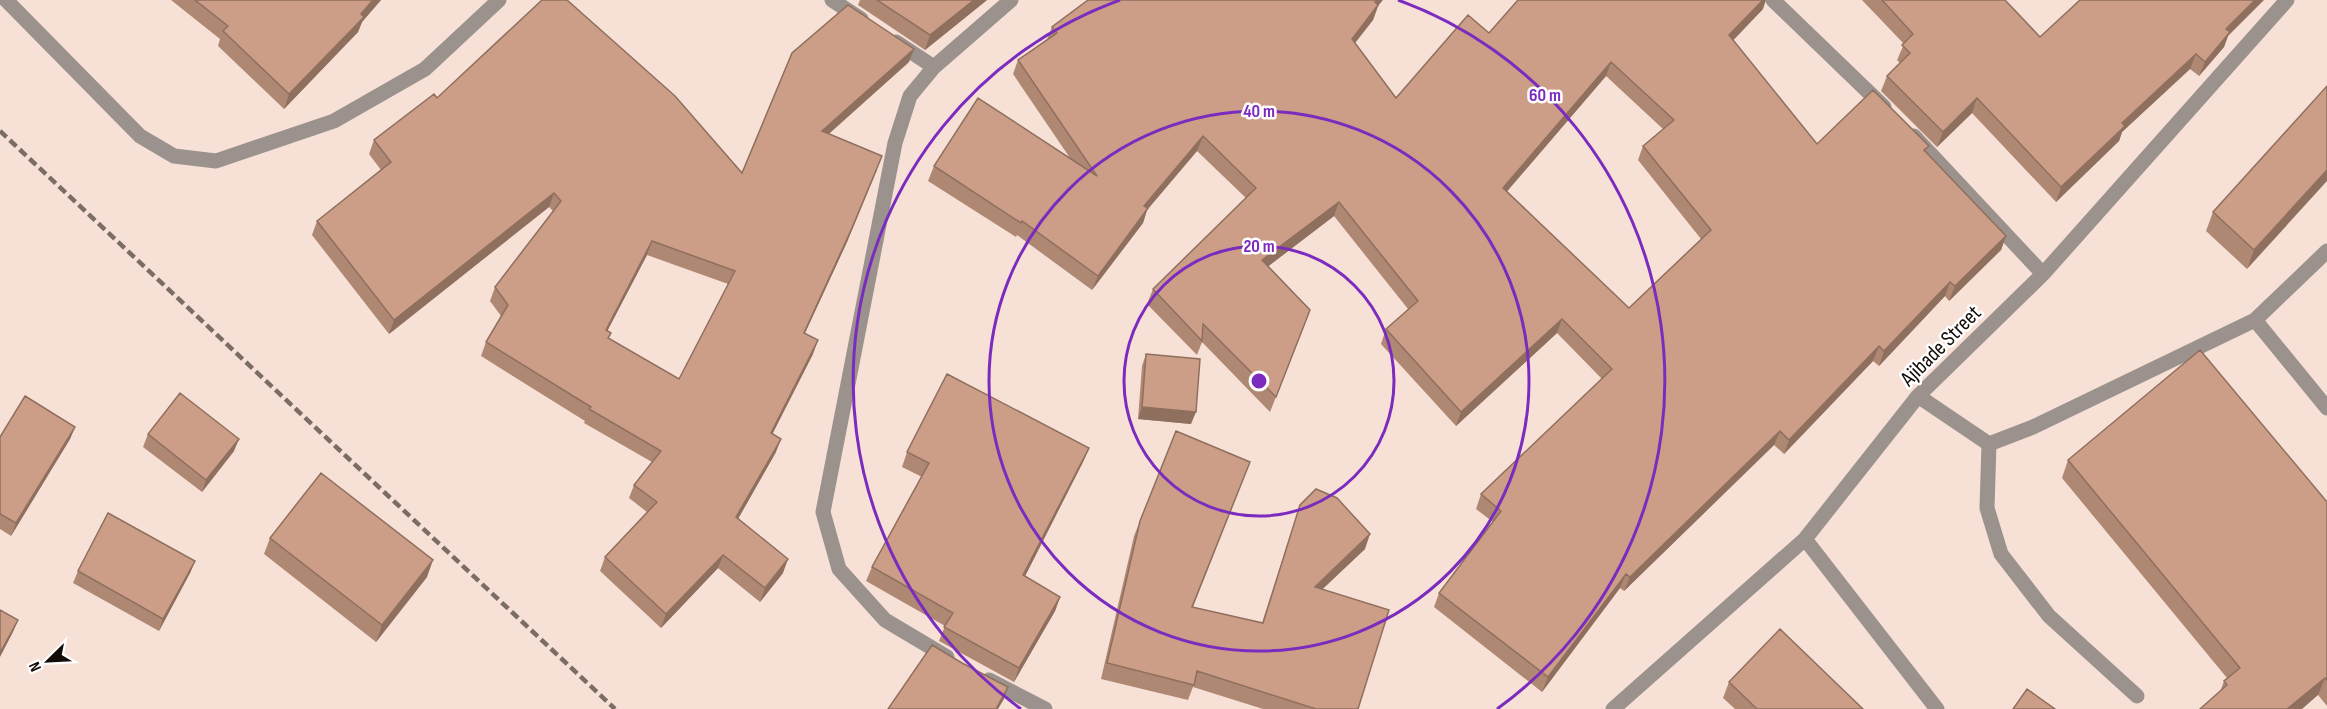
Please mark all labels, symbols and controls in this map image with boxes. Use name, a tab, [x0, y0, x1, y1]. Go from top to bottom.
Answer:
text: 60 m	[1529, 85, 1561, 106]
text: 40 m	[1243, 101, 1275, 122]
text: 20 m	[1243, 236, 1275, 257]
street label: Ajibade Street	[1894, 300, 1987, 393]
centre of rings	[1249, 371, 1269, 391]
north arrow	[18, 631, 78, 691]
text: N	[25, 659, 46, 674]

